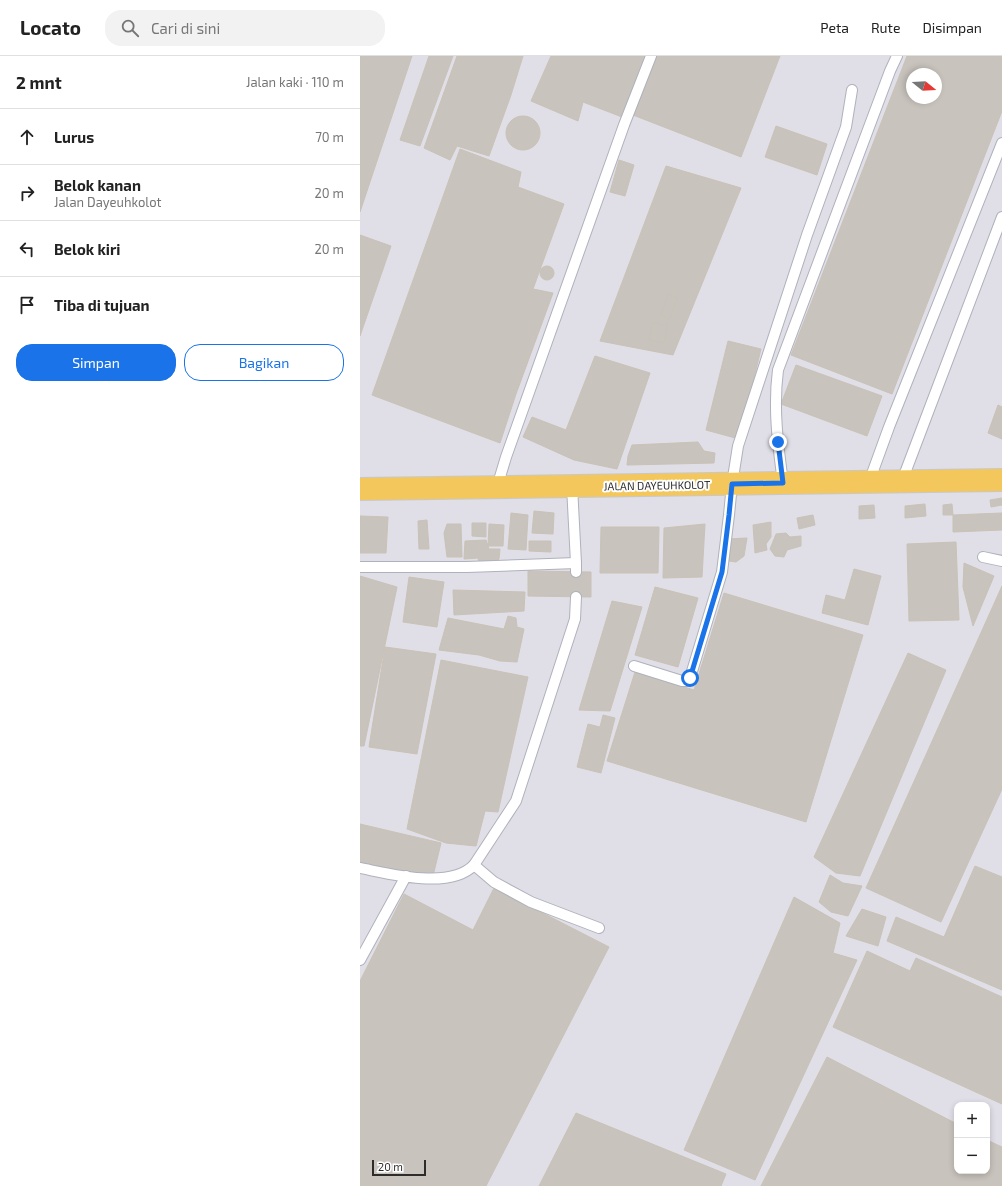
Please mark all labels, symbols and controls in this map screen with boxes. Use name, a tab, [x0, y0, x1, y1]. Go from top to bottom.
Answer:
search box	[105, 10, 385, 46]
text: Locato	[20, 16, 81, 39]
icon: search	[119, 17, 141, 39]
text: Cari di sini	[151, 19, 220, 37]
text: Peta	[820, 19, 849, 36]
text: Rute	[871, 19, 900, 36]
text: Disimpan	[922, 19, 982, 36]
north arrow	[906, 68, 942, 104]
text: 2 mnt	[16, 72, 62, 92]
text: Jalan kaki · 110 m	[246, 74, 344, 90]
icon: ahead	[16, 126, 38, 148]
text: Lurus	[54, 128, 94, 146]
text: 70 m	[315, 129, 344, 145]
text: Belok kanan	[54, 176, 141, 194]
icon: right	[16, 182, 38, 204]
text: 20 m	[315, 185, 344, 201]
text: Jalan Dayeuhkolot	[54, 194, 162, 210]
icon: left	[16, 238, 38, 260]
text: Belok kiri	[54, 240, 120, 258]
text: 20 m	[315, 241, 344, 257]
icon: arrive	[16, 294, 38, 316]
text: Tiba di tujuan	[54, 296, 150, 314]
button: Simpan	[16, 344, 176, 381]
button: Bagikan	[184, 344, 344, 381]
route end	[769, 433, 787, 451]
street label: JALAN DAYEUHKOLOT	[604, 478, 711, 492]
route start	[681, 669, 699, 687]
map controls	[954, 1102, 990, 1174]
button: +	[954, 1102, 990, 1138]
button: −	[954, 1138, 990, 1174]
scale bar	[372, 1158, 426, 1177]
text: 20 m	[378, 1160, 403, 1173]

